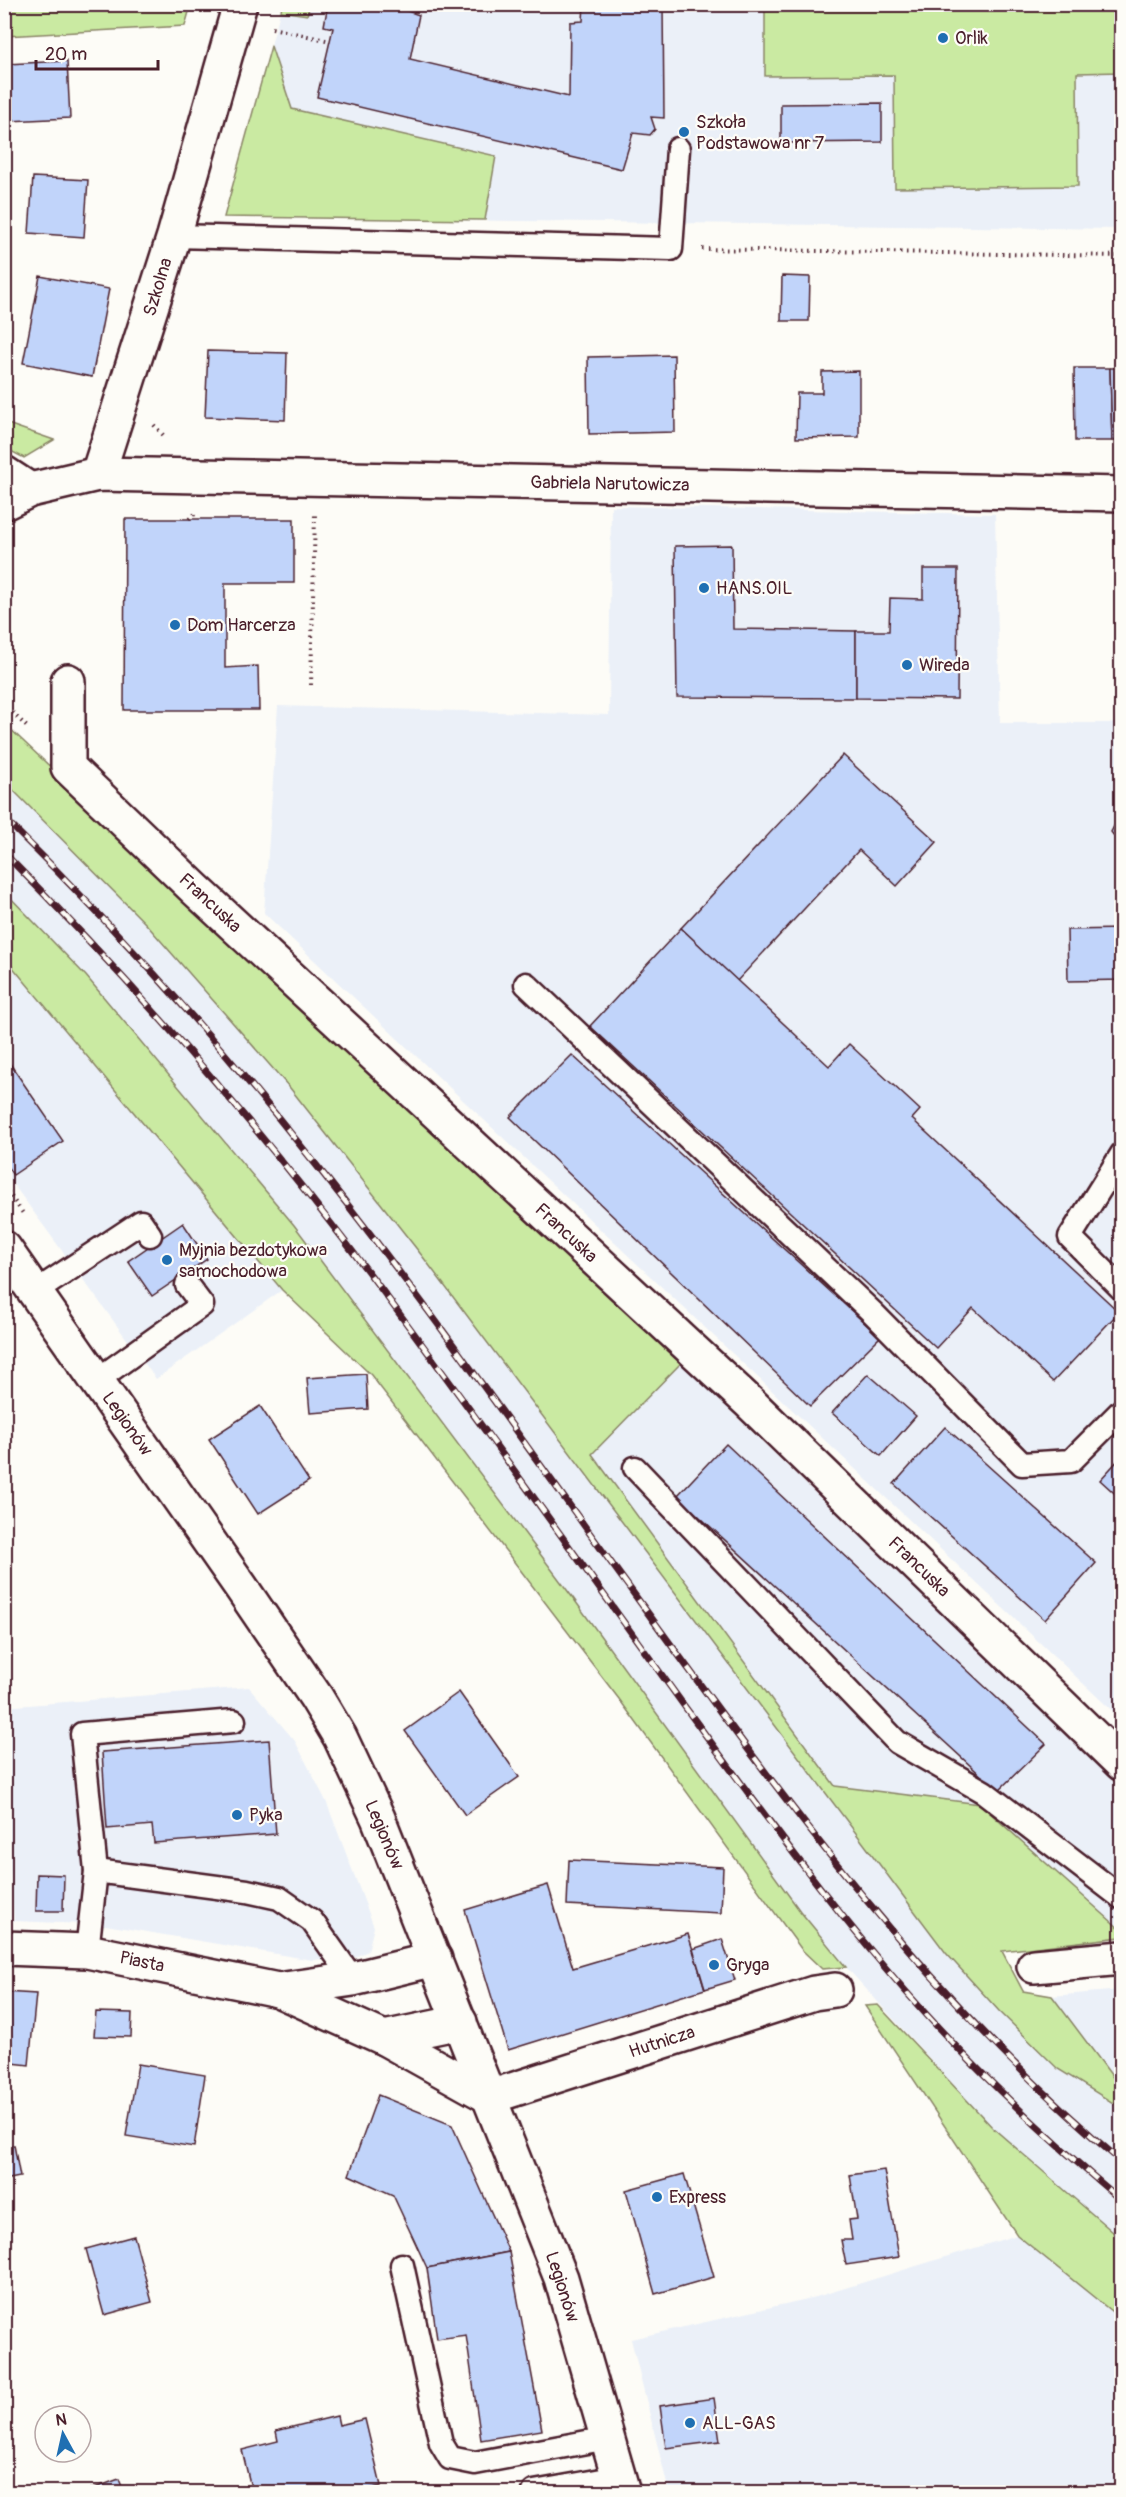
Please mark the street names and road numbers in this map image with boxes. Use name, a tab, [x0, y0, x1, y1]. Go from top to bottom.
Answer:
street label: Szkolna	[138, 255, 178, 319]
street label: Gabriela Narutowicza	[530, 471, 690, 497]
street label: Francuska	[174, 868, 246, 938]
street label: Francuska	[530, 1198, 602, 1268]
street label: Legionów	[97, 1388, 157, 1460]
street label: Francuska	[883, 1532, 955, 1602]
street label: Legionów	[359, 1797, 409, 1873]
street label: Piasta	[118, 1946, 166, 1978]
street label: Hutnicza	[626, 2021, 698, 2063]
street label: Legionów	[540, 2249, 584, 2325]

